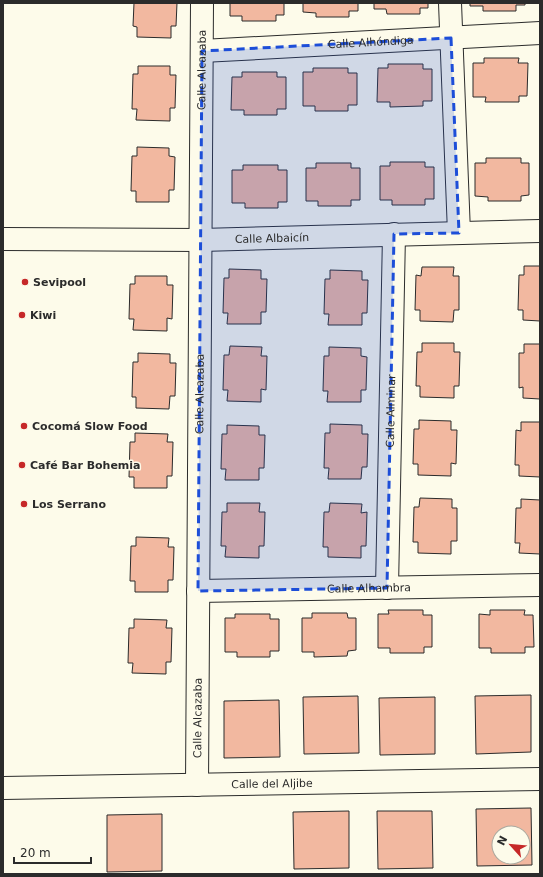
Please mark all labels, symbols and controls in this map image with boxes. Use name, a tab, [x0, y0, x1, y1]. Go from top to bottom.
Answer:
street label: Calle Alcazaba	[195, 30, 209, 110]
street label: Calle Alhóndiga	[328, 34, 414, 51]
street label: Calle Albaicín	[235, 231, 309, 246]
place label: Sevipool	[33, 276, 86, 289]
marker: Sevipool	[20, 277, 30, 287]
place label: Kiwi	[30, 309, 56, 322]
marker: Kiwi	[17, 310, 27, 320]
street label: Calle Alcazaba	[193, 354, 207, 434]
street label: Calle Alminar	[384, 374, 398, 448]
place label: Cocomá Slow Food	[32, 420, 148, 433]
marker: Cocomá Slow Food	[19, 421, 29, 431]
place label: Café Bar Bohemia	[30, 459, 141, 472]
marker: Café Bar Bohemia	[17, 460, 27, 470]
place label: Los Serrano	[32, 498, 106, 511]
marker: Los Serrano	[19, 499, 29, 509]
street label: Calle Alhambra	[327, 581, 411, 596]
street label: Calle Alcazaba	[191, 678, 205, 758]
street label: Calle del Aljibe	[231, 777, 313, 791]
north arrow	[491, 825, 531, 865]
text: N	[495, 834, 510, 848]
scale bar	[14, 839, 91, 865]
text: 20 m	[20, 846, 51, 860]

